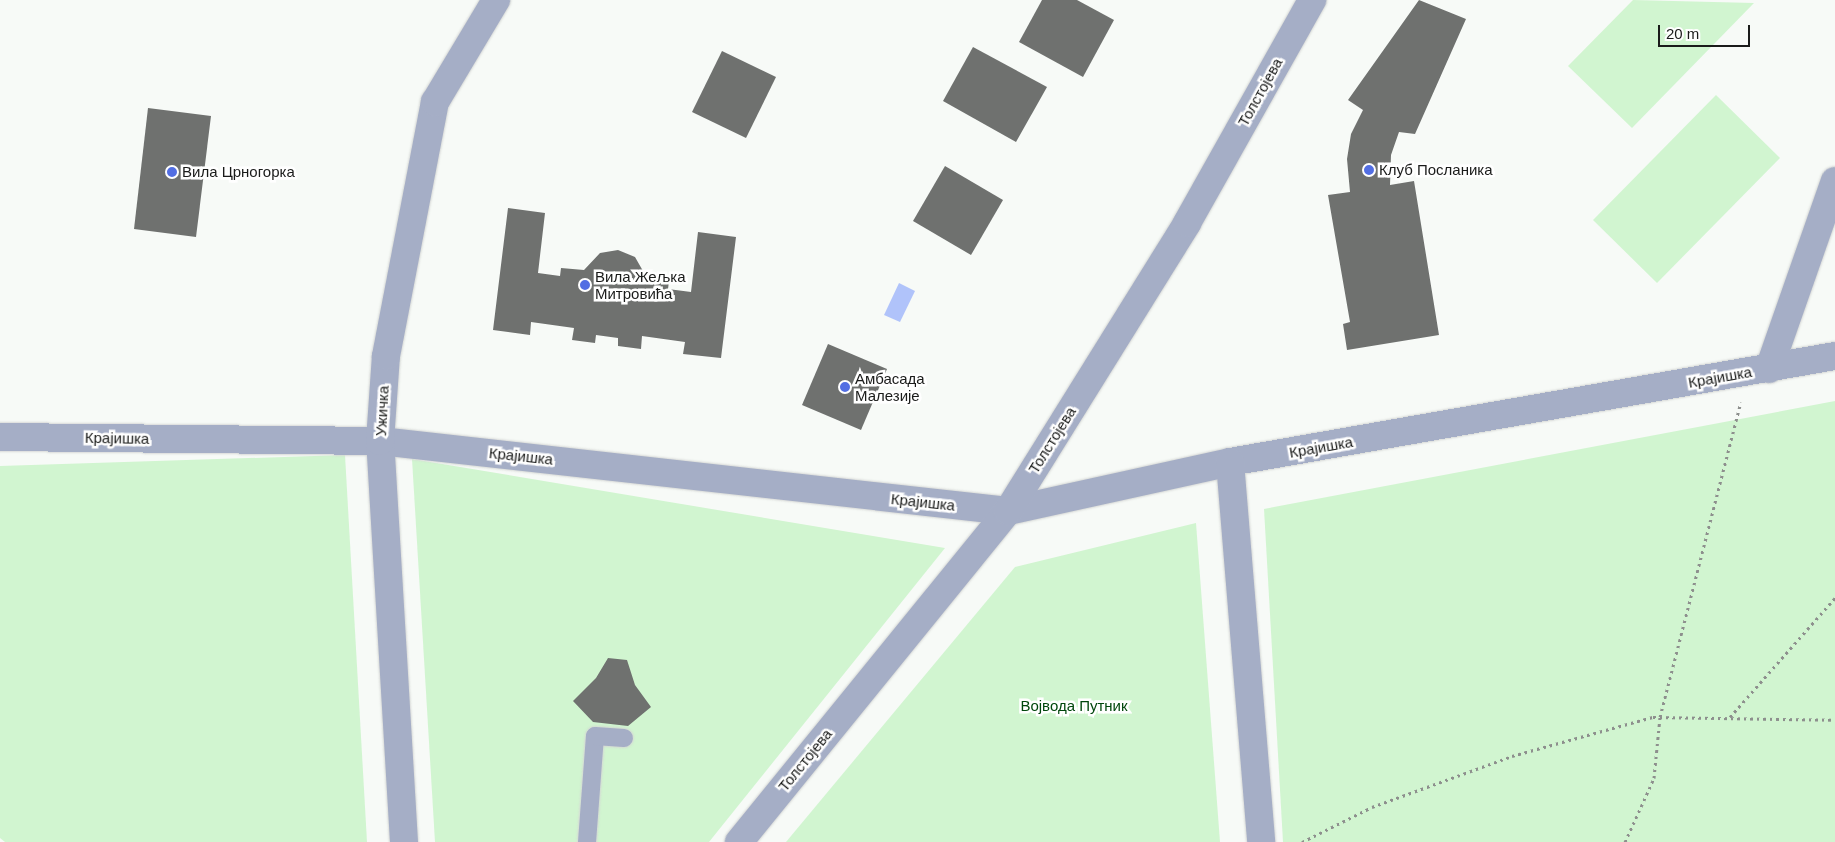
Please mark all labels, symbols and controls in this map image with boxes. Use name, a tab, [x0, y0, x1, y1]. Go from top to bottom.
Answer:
scale bar	[1660, 15, 1752, 47]
text: 20 m	[1666, 25, 1699, 42]
street label: Толстојева	[1234, 55, 1286, 129]
place label: Клуб Посланика	[1379, 161, 1493, 179]
place label: Вила Црногорка	[182, 163, 295, 181]
marker: Клуб Посланика	[1363, 164, 1375, 176]
marker: Вила Црногорка	[166, 166, 178, 178]
place label: Вила Жељка Митровића	[595, 267, 685, 302]
marker: Вила Жељка Митровића	[579, 279, 591, 291]
street label: Крајишка	[1687, 363, 1753, 391]
place label: Амбасада Малезије	[855, 369, 925, 404]
marker: Амбасада Малезије	[839, 381, 851, 393]
street label: Ужичка	[372, 385, 392, 437]
street label: Толстојева	[1024, 403, 1080, 477]
street label: Крајишка	[85, 428, 149, 448]
street label: Крајишка	[1288, 433, 1354, 461]
street label: Крајишка	[488, 444, 554, 468]
street label: Крајишка	[890, 490, 956, 514]
park label: Војвода Путник	[1020, 697, 1128, 715]
street label: Толстојева	[774, 725, 836, 795]

